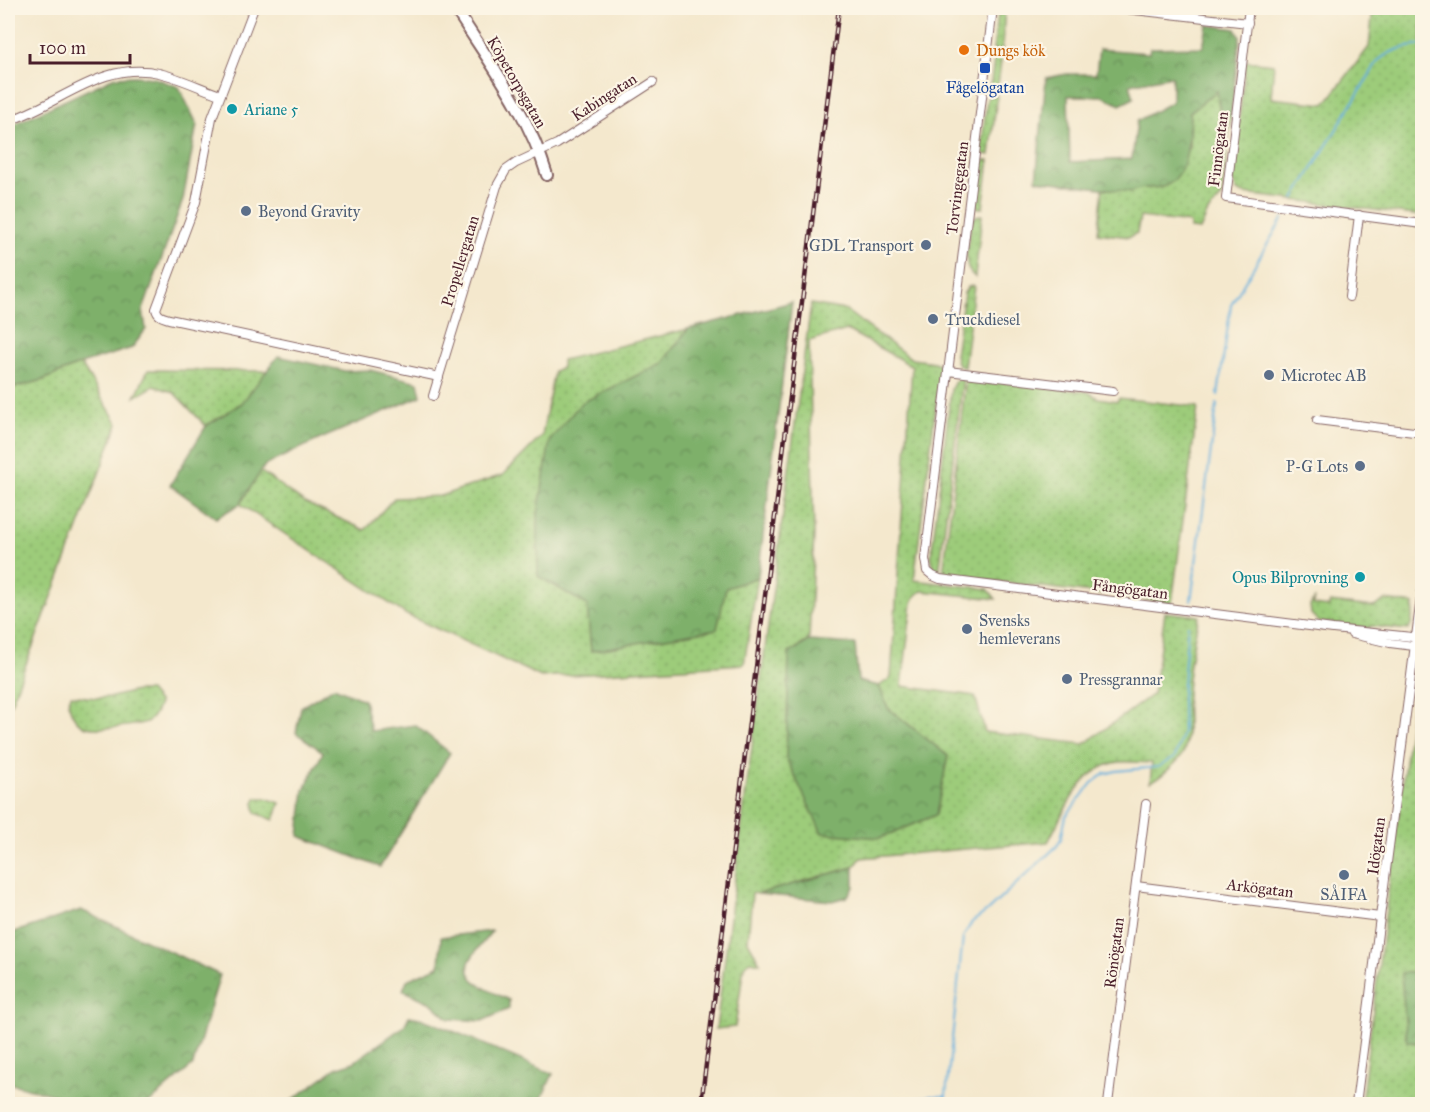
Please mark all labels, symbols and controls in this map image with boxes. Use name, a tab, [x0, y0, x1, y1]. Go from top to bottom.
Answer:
scale bar	[30, 27, 130, 65]
street label: Köpetorpsgatan	[482, 33, 551, 132]
text: 100 m	[39, 37, 86, 59]
place label: Dungs kök	[976, 41, 1046, 61]
marker: Dungs kök	[957, 43, 971, 57]
marker: Fågelögatan	[978, 61, 992, 75]
street label: Kabingatan	[568, 69, 641, 126]
place label: Fågelögatan	[946, 78, 1025, 98]
place label: Ariane 5	[243, 100, 299, 119]
marker: Ariane 5	[225, 102, 239, 116]
street label: Finnögatan	[1204, 110, 1233, 188]
street label: Torvingegatan	[942, 140, 973, 236]
place label: Beyond Gravity	[258, 202, 361, 221]
marker: Beyond Gravity	[239, 204, 253, 218]
street label: Propellergatan	[437, 213, 484, 309]
place label: GDL Transport	[809, 236, 914, 255]
marker: GDL Transport	[919, 238, 933, 252]
place label: Truckdiesel	[945, 310, 1021, 329]
marker: Truckdiesel	[926, 312, 940, 326]
place label: Microtec AB	[1281, 366, 1367, 385]
marker: Microtec AB	[1262, 368, 1276, 382]
place label: P-G Lots	[1286, 457, 1348, 476]
marker: P-G Lots	[1353, 459, 1367, 473]
place label: Opus Bilprovning	[1232, 568, 1349, 588]
marker: Opus Bilprovning	[1353, 570, 1367, 584]
street label: Fångögatan	[1091, 575, 1169, 604]
place label: Svensks hemleverans	[979, 611, 1060, 648]
marker: Svensks hemleverans	[960, 622, 974, 636]
place label: Pressgrannar	[1079, 670, 1163, 690]
marker: Pressgrannar	[1060, 672, 1074, 686]
street label: Idögatan	[1363, 816, 1390, 876]
marker: SÅIFA	[1337, 868, 1351, 882]
street label: Arkögatan	[1224, 874, 1295, 903]
place label: SÅIFA	[1320, 884, 1368, 904]
street label: Rönögatan	[1100, 916, 1129, 990]

